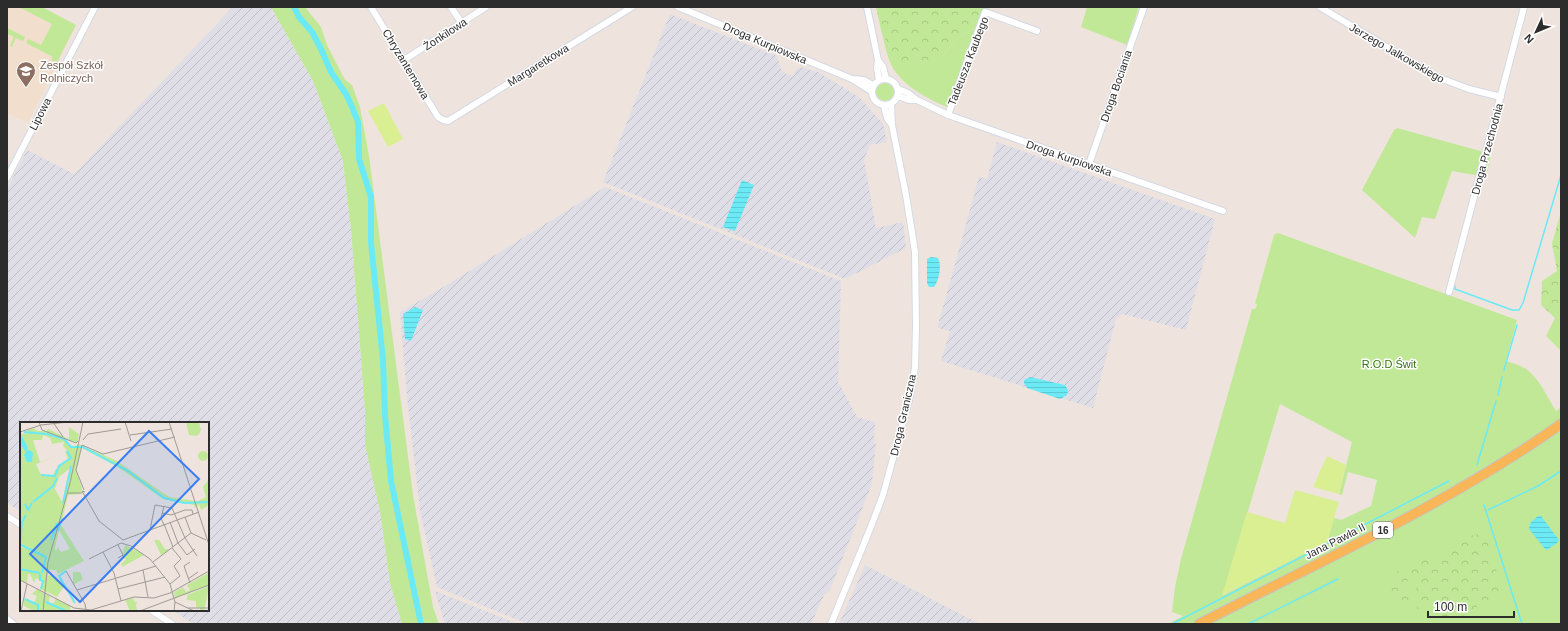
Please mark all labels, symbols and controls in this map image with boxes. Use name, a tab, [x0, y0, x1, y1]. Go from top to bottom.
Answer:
north arrow	[1516, 12, 1556, 52]
street label: Żonkilowa	[421, 15, 470, 53]
street label: Tadeusza Kaubego	[946, 15, 990, 107]
street label: Droga Kurpiowska	[721, 20, 810, 66]
street label: Jerzego Jalkowskiego	[1347, 21, 1447, 85]
street label: Chryzantemowa	[380, 27, 432, 102]
text: N	[1522, 32, 1536, 46]
street label: Margaretkowa	[505, 41, 571, 89]
street label: Droga Bociania	[1098, 48, 1134, 124]
place label: Zespół Szkół Rolniczych	[40, 59, 104, 84]
school or university icon: Zespół Szkół Rolniczych	[15, 60, 37, 88]
street label: Lipowa	[27, 95, 54, 132]
street label: Droga Przechodnia	[1469, 101, 1505, 196]
street label: Droga Kurpiowska	[1025, 138, 1114, 179]
park label: R.O.D Świt	[1362, 358, 1416, 370]
street label: Droga Graniczna	[888, 372, 918, 457]
inset map	[20, 422, 209, 611]
street label: Jana Pawła II	[1303, 521, 1367, 561]
road number: 16	[1373, 522, 1393, 538]
scale bar	[1428, 593, 1514, 619]
text: 100 m	[1434, 600, 1467, 614]

